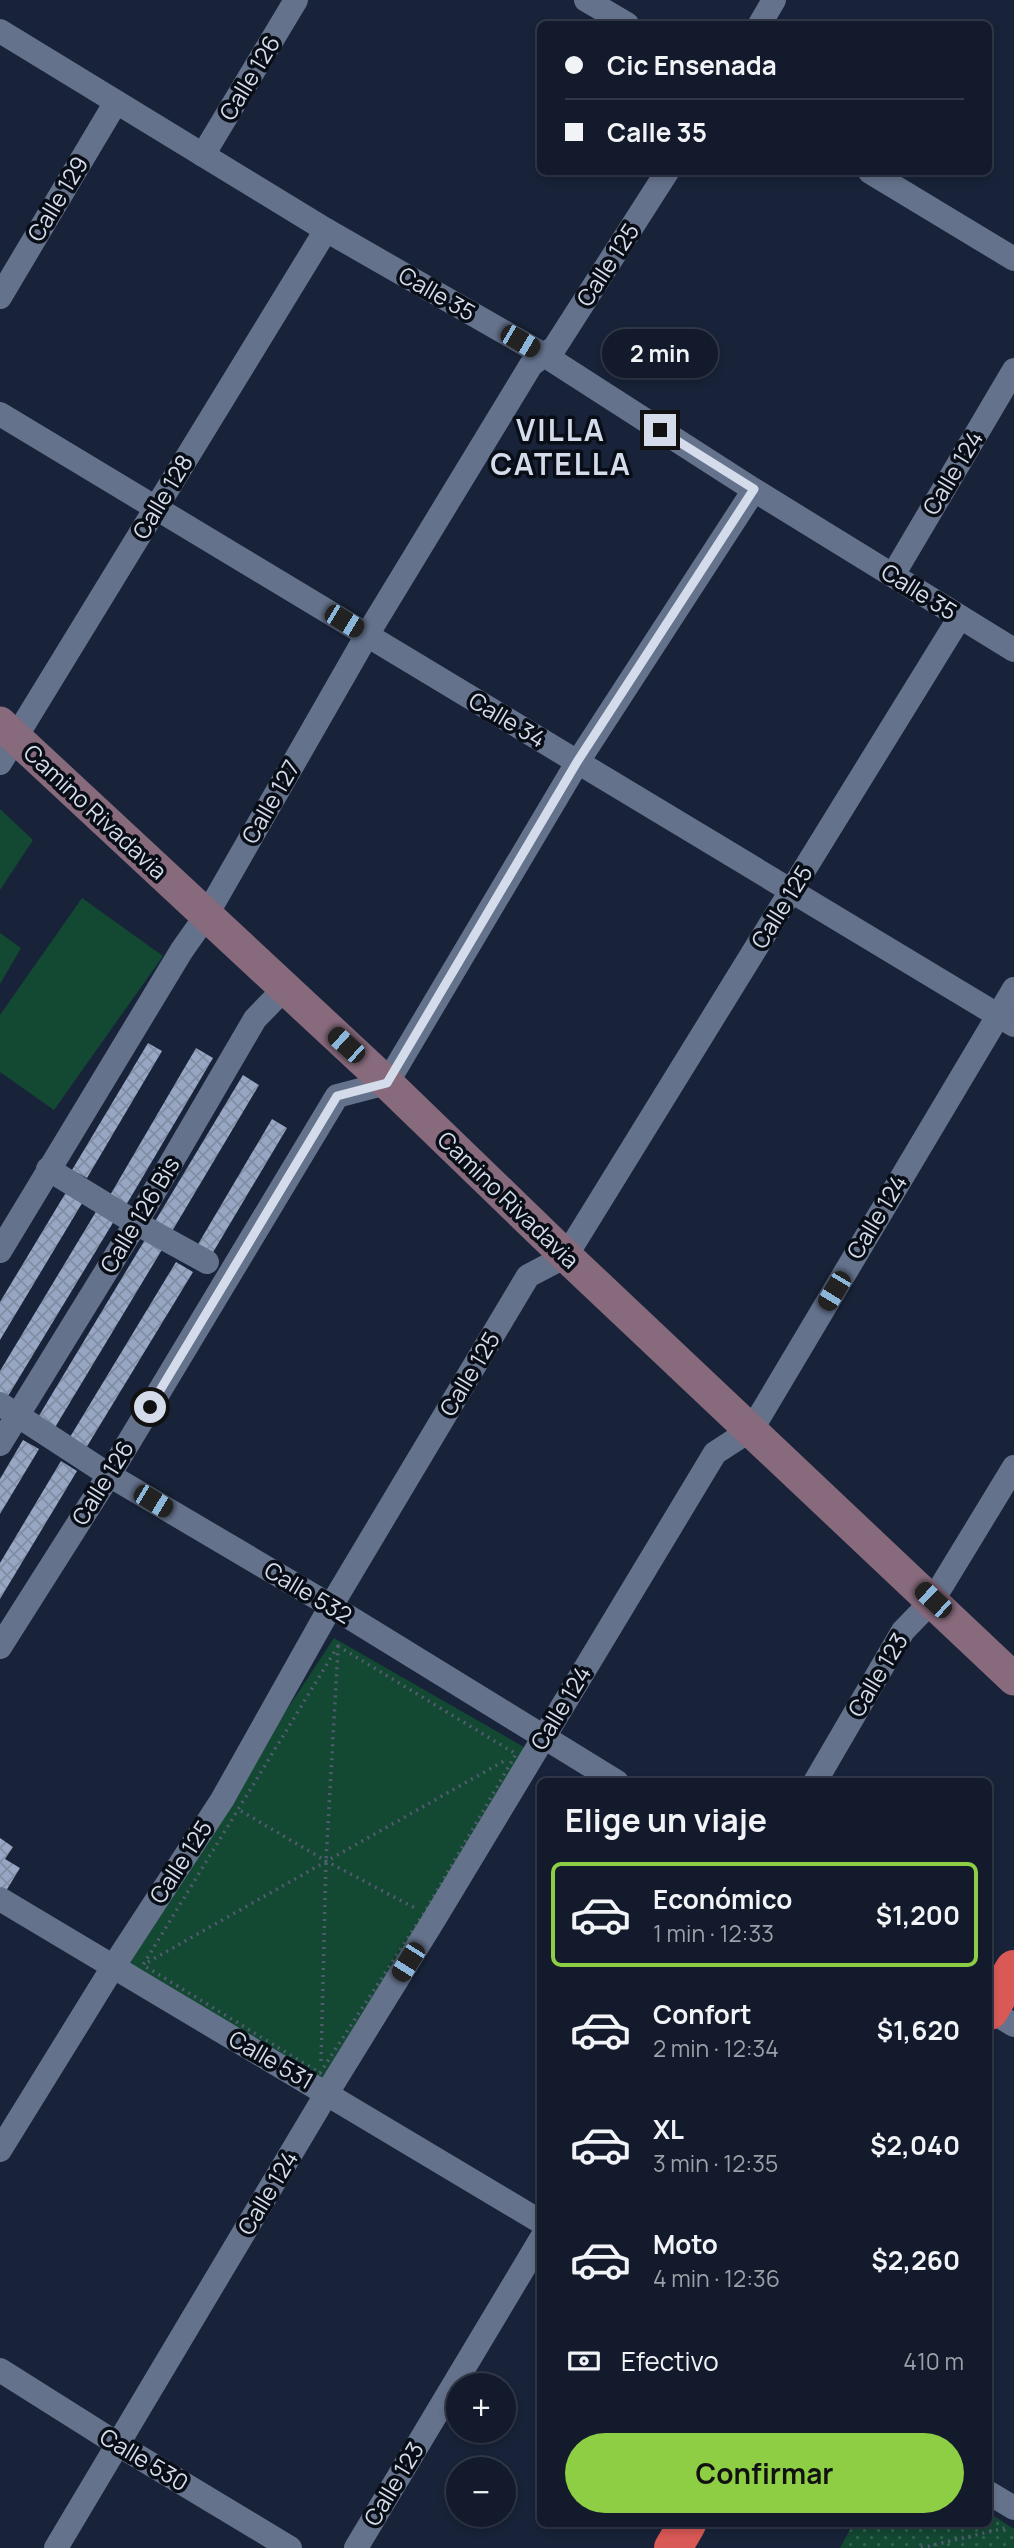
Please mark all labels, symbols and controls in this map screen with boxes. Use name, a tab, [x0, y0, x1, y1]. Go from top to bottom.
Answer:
street label: Calle 126	[211, 29, 287, 126]
text: Cic Ensenada	[607, 47, 777, 83]
text: Calle 35	[607, 114, 707, 150]
street label: Calle 129	[19, 150, 95, 247]
street label: Calle 125	[568, 217, 646, 312]
street label: Calle 35	[393, 258, 482, 328]
car	[497, 321, 544, 361]
callout: 2 min	[602, 328, 718, 378]
text: 2 min	[630, 337, 690, 369]
district label: VILLA CATELLA	[490, 409, 632, 484]
route end	[644, 414, 676, 446]
street label: Calle 124	[914, 424, 990, 521]
street label: Calle 128	[124, 448, 200, 545]
street label: Calle 35	[875, 555, 964, 627]
car	[321, 601, 368, 641]
street label: Calle 34	[463, 684, 552, 755]
street label: Camino Rivadavia	[17, 736, 174, 886]
street label: Calle 127	[233, 754, 307, 849]
street label: Calle 125	[743, 858, 819, 955]
car	[324, 1023, 369, 1067]
street label: Camino Rivadavia	[431, 1123, 586, 1275]
street label: Calle 126 Bis	[92, 1150, 186, 1279]
street label: Calle 124	[838, 1168, 914, 1265]
car	[815, 1268, 854, 1314]
street label: Calle 125	[431, 1325, 507, 1422]
route start	[134, 1391, 166, 1423]
street label: Calle 126	[64, 1434, 141, 1531]
car	[130, 1481, 177, 1521]
street label: Calle 532	[259, 1553, 358, 1631]
car	[911, 1578, 956, 1622]
street label: Calle 123	[840, 1626, 915, 1723]
street label: Calle 124	[522, 1659, 598, 1756]
text: Elige un viaje	[565, 1798, 767, 1842]
street label: Calle 125	[141, 1814, 219, 1909]
text: Económico	[653, 1881, 792, 1917]
icon: car	[569, 1883, 632, 1946]
text: $1,200	[876, 1897, 960, 1933]
text: 1 min · 12:33	[653, 1917, 774, 1949]
car	[388, 1939, 429, 1985]
text: Confort	[653, 1996, 752, 2032]
icon: car	[569, 1998, 632, 2061]
text: $1,620	[877, 2012, 960, 2048]
street label: Calle 531	[223, 2022, 320, 2096]
text: 2 min · 12:34	[653, 2032, 779, 2064]
text: XL	[653, 2111, 684, 2147]
icon: car	[569, 2113, 632, 2176]
text: $2,040	[870, 2127, 960, 2163]
street label: Calle 124	[229, 2144, 305, 2241]
text: 3 min · 12:35	[653, 2147, 778, 2179]
text: Moto	[653, 2226, 718, 2262]
icon: car	[569, 2228, 632, 2291]
text: $2,260	[872, 2242, 960, 2278]
text: 4 min · 12:36	[653, 2262, 780, 2294]
icon: cash	[565, 2342, 603, 2380]
text: Efectivo	[621, 2343, 719, 2379]
text: 410 m	[903, 2345, 964, 2377]
map controls	[446, 2373, 516, 2527]
button: +	[446, 2373, 516, 2443]
street label: Calle 530	[94, 2420, 195, 2498]
button: Confirmar	[565, 2433, 964, 2513]
street label: Calle 123	[356, 2435, 431, 2532]
button: −	[446, 2457, 516, 2527]

